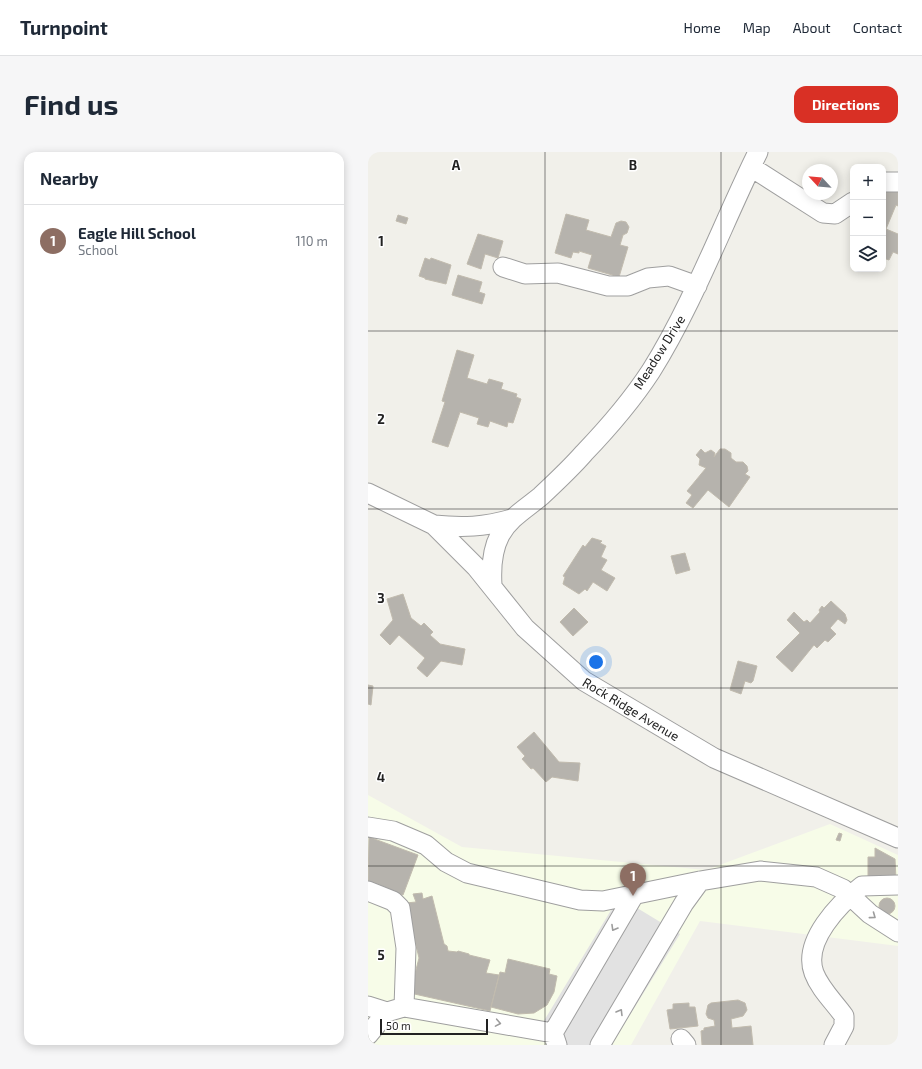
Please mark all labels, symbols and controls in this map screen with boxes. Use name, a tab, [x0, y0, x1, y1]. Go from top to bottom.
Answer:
text: Turnpoint	[20, 16, 108, 39]
text: Home	[684, 19, 721, 36]
text: Map	[743, 19, 771, 36]
text: About	[793, 19, 831, 36]
text: Contact	[853, 19, 902, 36]
button: Directions	[794, 86, 898, 123]
text: Find us	[24, 87, 118, 121]
text: A	[452, 157, 461, 173]
text: B	[629, 157, 637, 173]
north arrow	[802, 164, 838, 200]
map controls	[850, 164, 886, 272]
button: +	[850, 164, 886, 200]
text: Nearby	[40, 168, 98, 188]
button: −	[850, 200, 886, 236]
text: Eagle Hill School	[78, 224, 196, 242]
text: 1	[50, 233, 56, 249]
text: 110 m	[296, 233, 328, 249]
text: 1	[378, 233, 384, 249]
button: layers	[850, 236, 886, 272]
text: School	[78, 242, 118, 258]
street label: Meadow Drive	[630, 312, 688, 392]
text: 2	[377, 411, 385, 427]
text: 3	[377, 590, 385, 606]
your location	[586, 652, 606, 672]
street label: Rock Ridge Avenue	[580, 674, 682, 744]
text: 4	[377, 769, 385, 785]
pin: 1	[620, 863, 646, 896]
one-way arrow	[868, 911, 875, 918]
one-way arrow	[612, 924, 619, 931]
text: 5	[377, 947, 385, 963]
one-way arrow	[616, 1009, 623, 1016]
scale bar	[380, 1017, 488, 1036]
one-way arrow	[495, 1018, 501, 1027]
text: 50 m	[386, 1019, 411, 1032]

